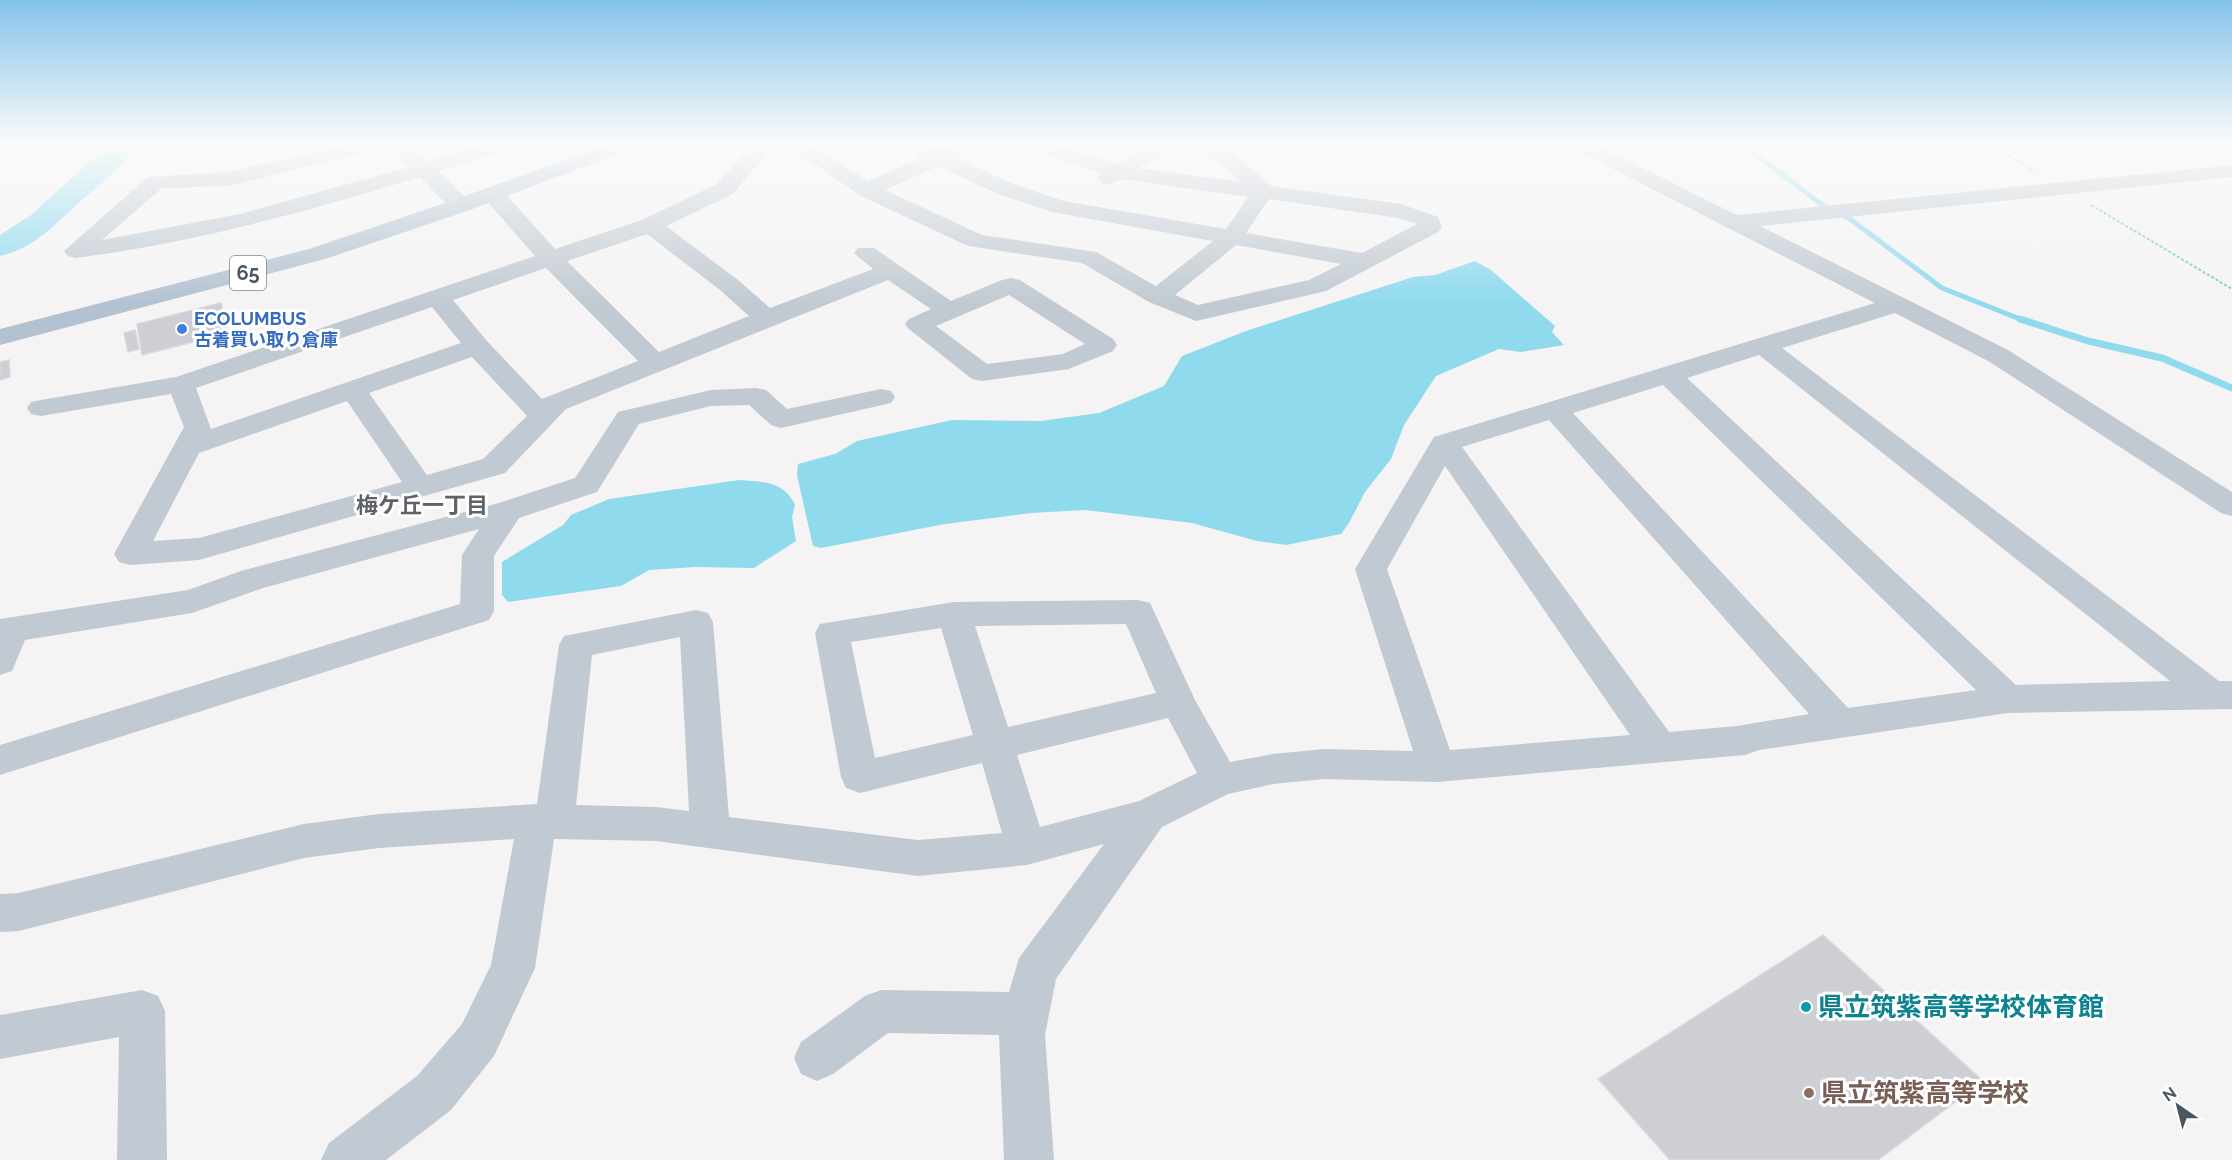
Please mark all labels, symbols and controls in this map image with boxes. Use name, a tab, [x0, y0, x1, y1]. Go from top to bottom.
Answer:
road number: 65	[230, 256, 266, 290]
place label: ECOLUMBUS 古着買い取り倉庫	[194, 308, 338, 350]
marker: ECOLUMBUS 古着買い取り倉庫	[175, 322, 189, 336]
district label: 梅ケ丘一丁目	[356, 492, 488, 518]
place label: 県立筑紫高等学校体育館	[1818, 992, 2104, 1022]
marker: 県立筑紫高等学校体育館	[1799, 1000, 1813, 1014]
north arrow	[2148, 1076, 2208, 1136]
place label: 県立筑紫高等学校	[1821, 1078, 2029, 1108]
text: N	[2159, 1083, 2180, 1105]
marker: 県立筑紫高等学校	[1802, 1086, 1816, 1100]

